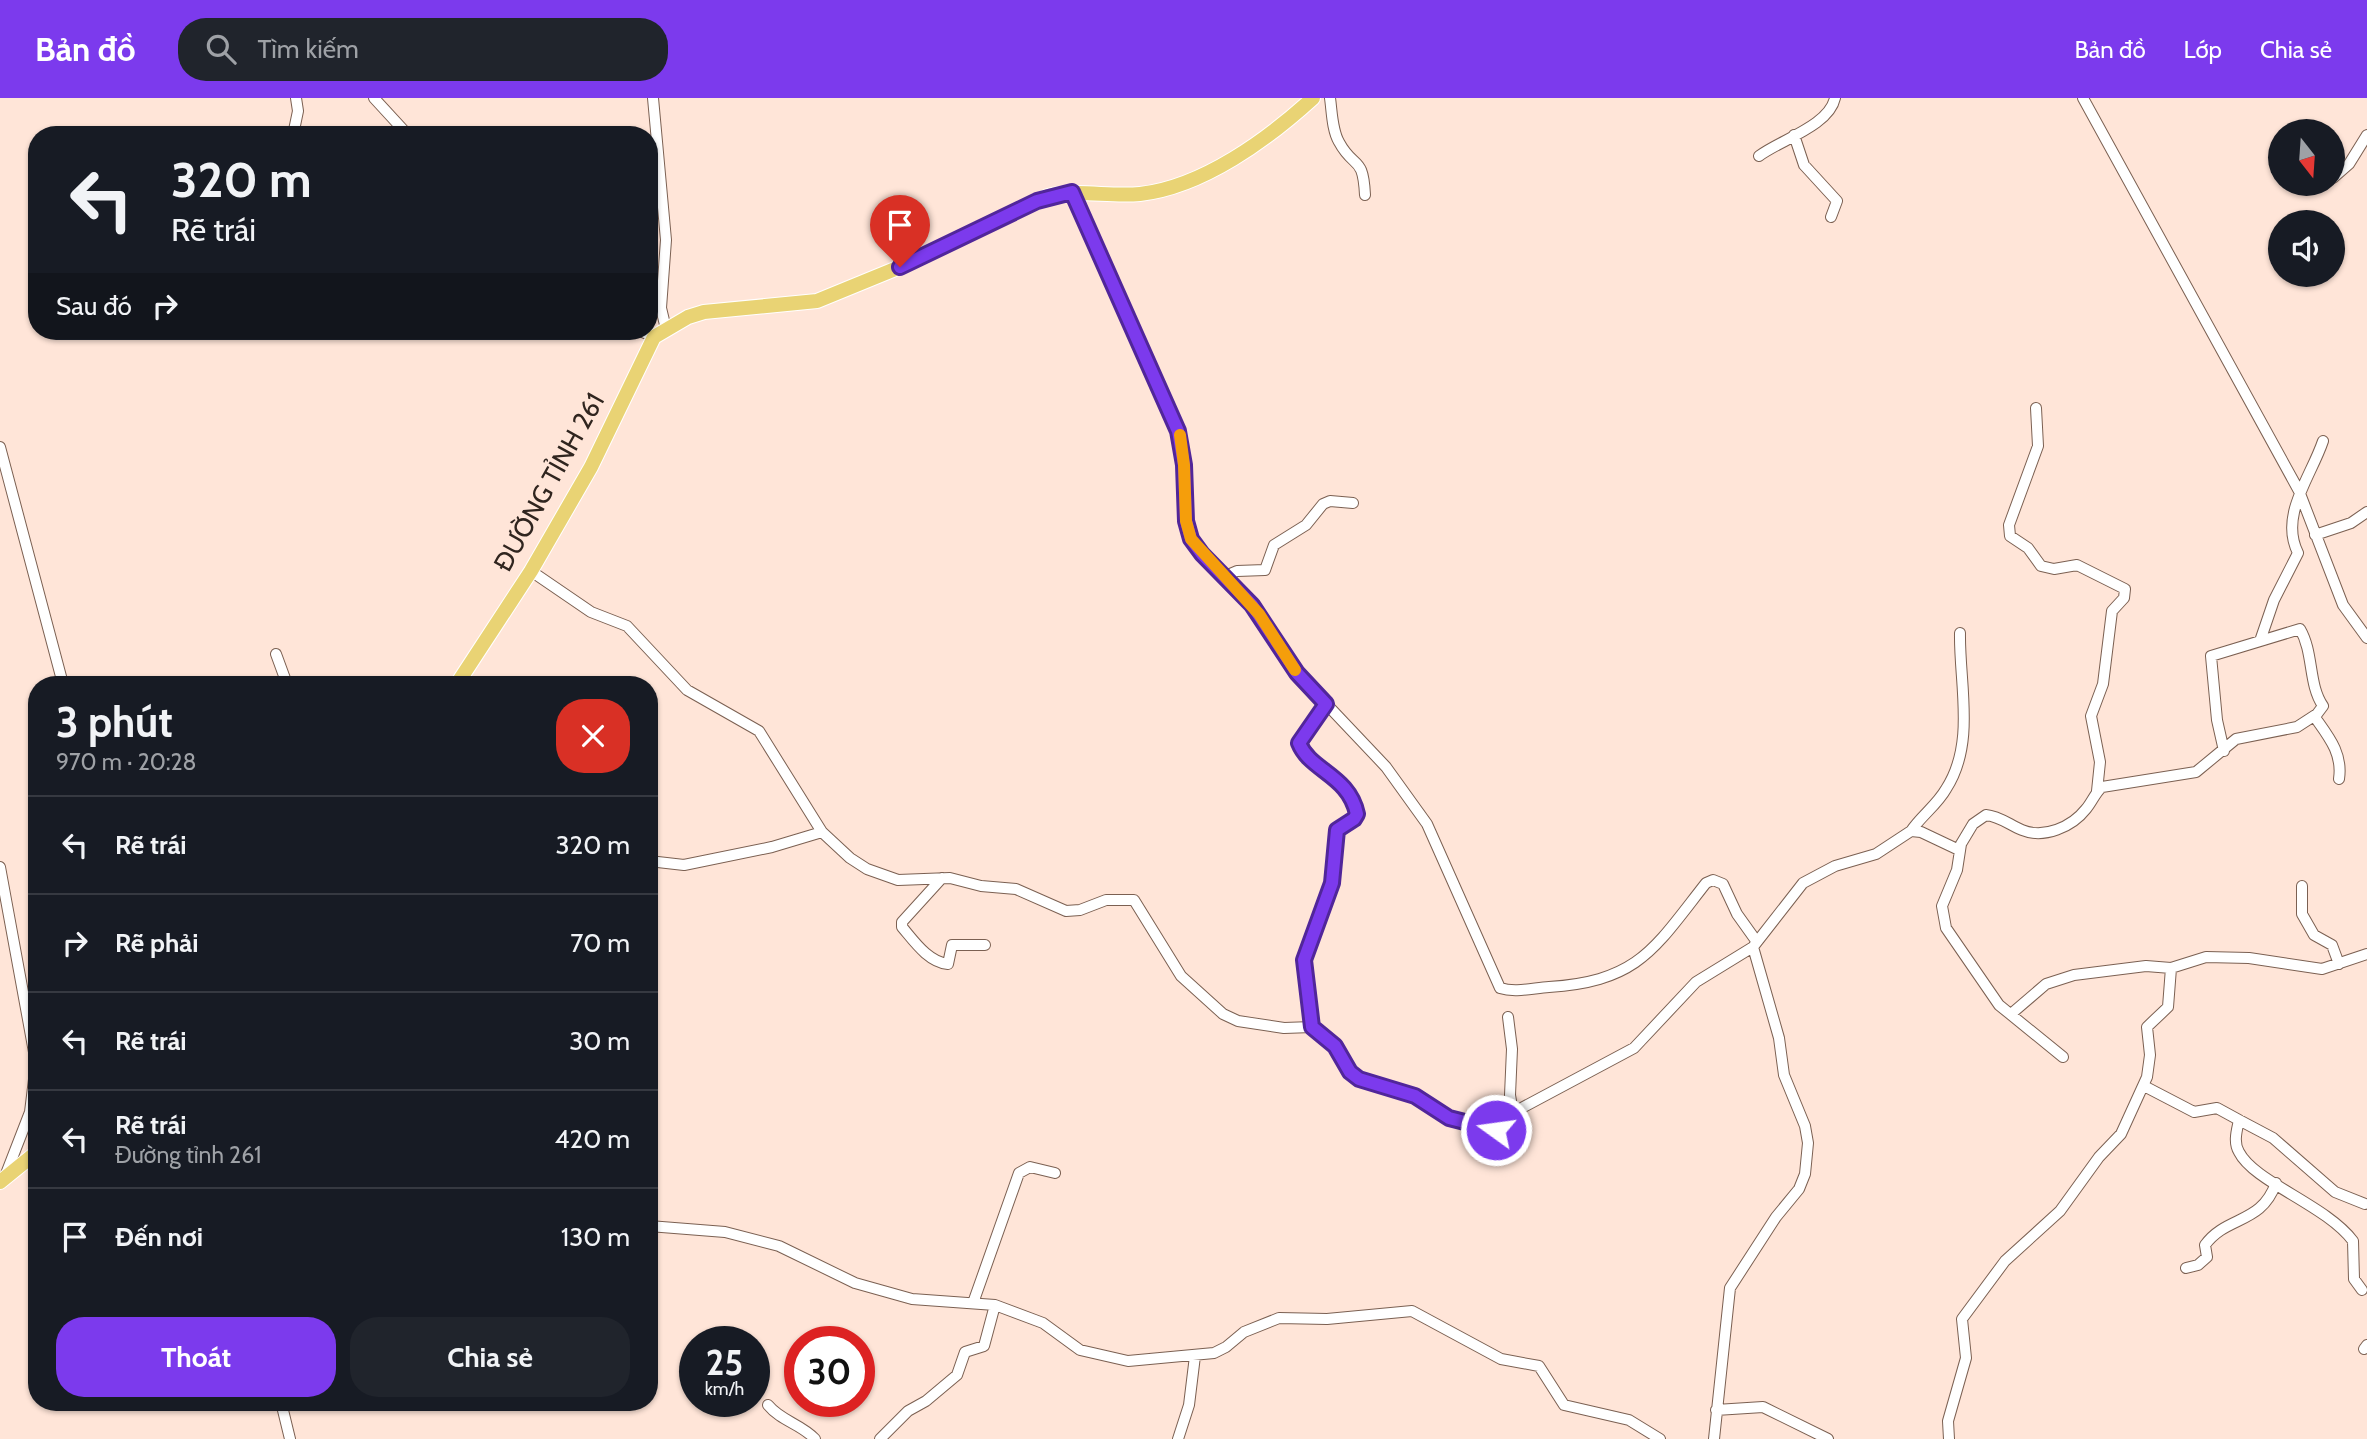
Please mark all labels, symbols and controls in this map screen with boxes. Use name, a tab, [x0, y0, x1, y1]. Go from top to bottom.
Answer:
search box	[178, 18, 668, 81]
text: Bản đồ	[35, 29, 136, 69]
icon: search	[202, 30, 240, 68]
text: Tìm kiếm	[258, 33, 359, 65]
text: Bản đồ	[2074, 35, 2146, 64]
text: Lớp	[2184, 35, 2222, 64]
text: Chia sẻ	[2260, 35, 2332, 64]
north arrow	[2268, 119, 2345, 196]
map controls	[2268, 119, 2345, 287]
text: 320 m	[171, 150, 312, 209]
icon: left	[56, 154, 147, 245]
pin	[870, 195, 930, 267]
icon: arrive	[881, 206, 919, 244]
text: Rẽ trái	[171, 210, 256, 249]
button: sound	[2268, 210, 2345, 287]
icon: right	[146, 287, 184, 325]
text: Sau đó	[56, 290, 132, 322]
street label: ĐƯỜNG TỈNH 261	[487, 387, 611, 577]
text: 3 phút	[56, 696, 173, 748]
button: close	[556, 699, 630, 773]
text: 970 m · 20:28	[56, 748, 197, 776]
icon: left	[56, 826, 94, 864]
text: Rẽ trái	[115, 829, 187, 861]
text: 320 m	[556, 829, 630, 861]
icon: right	[56, 924, 94, 962]
text: Rẽ phải	[115, 927, 198, 959]
text: 70 m	[570, 927, 630, 959]
icon: left	[56, 1022, 94, 1060]
text: Rẽ trái	[115, 1025, 187, 1057]
text: 30 m	[569, 1025, 630, 1057]
position arrow	[1459, 1093, 1533, 1167]
text: Rẽ trái	[115, 1109, 187, 1141]
icon: left	[56, 1120, 94, 1158]
text: 420 m	[555, 1123, 630, 1155]
text: Đường tỉnh 261	[115, 1141, 262, 1169]
icon: arrive	[56, 1218, 94, 1256]
text: Đến nơi	[115, 1221, 203, 1253]
text: 130 m	[561, 1221, 630, 1253]
button: Thoát	[56, 1317, 336, 1397]
button: Chia sẻ	[350, 1317, 630, 1397]
speed limit sign: 30	[784, 1326, 875, 1417]
text: 25	[706, 1341, 743, 1384]
text: km/h	[705, 1378, 744, 1400]

